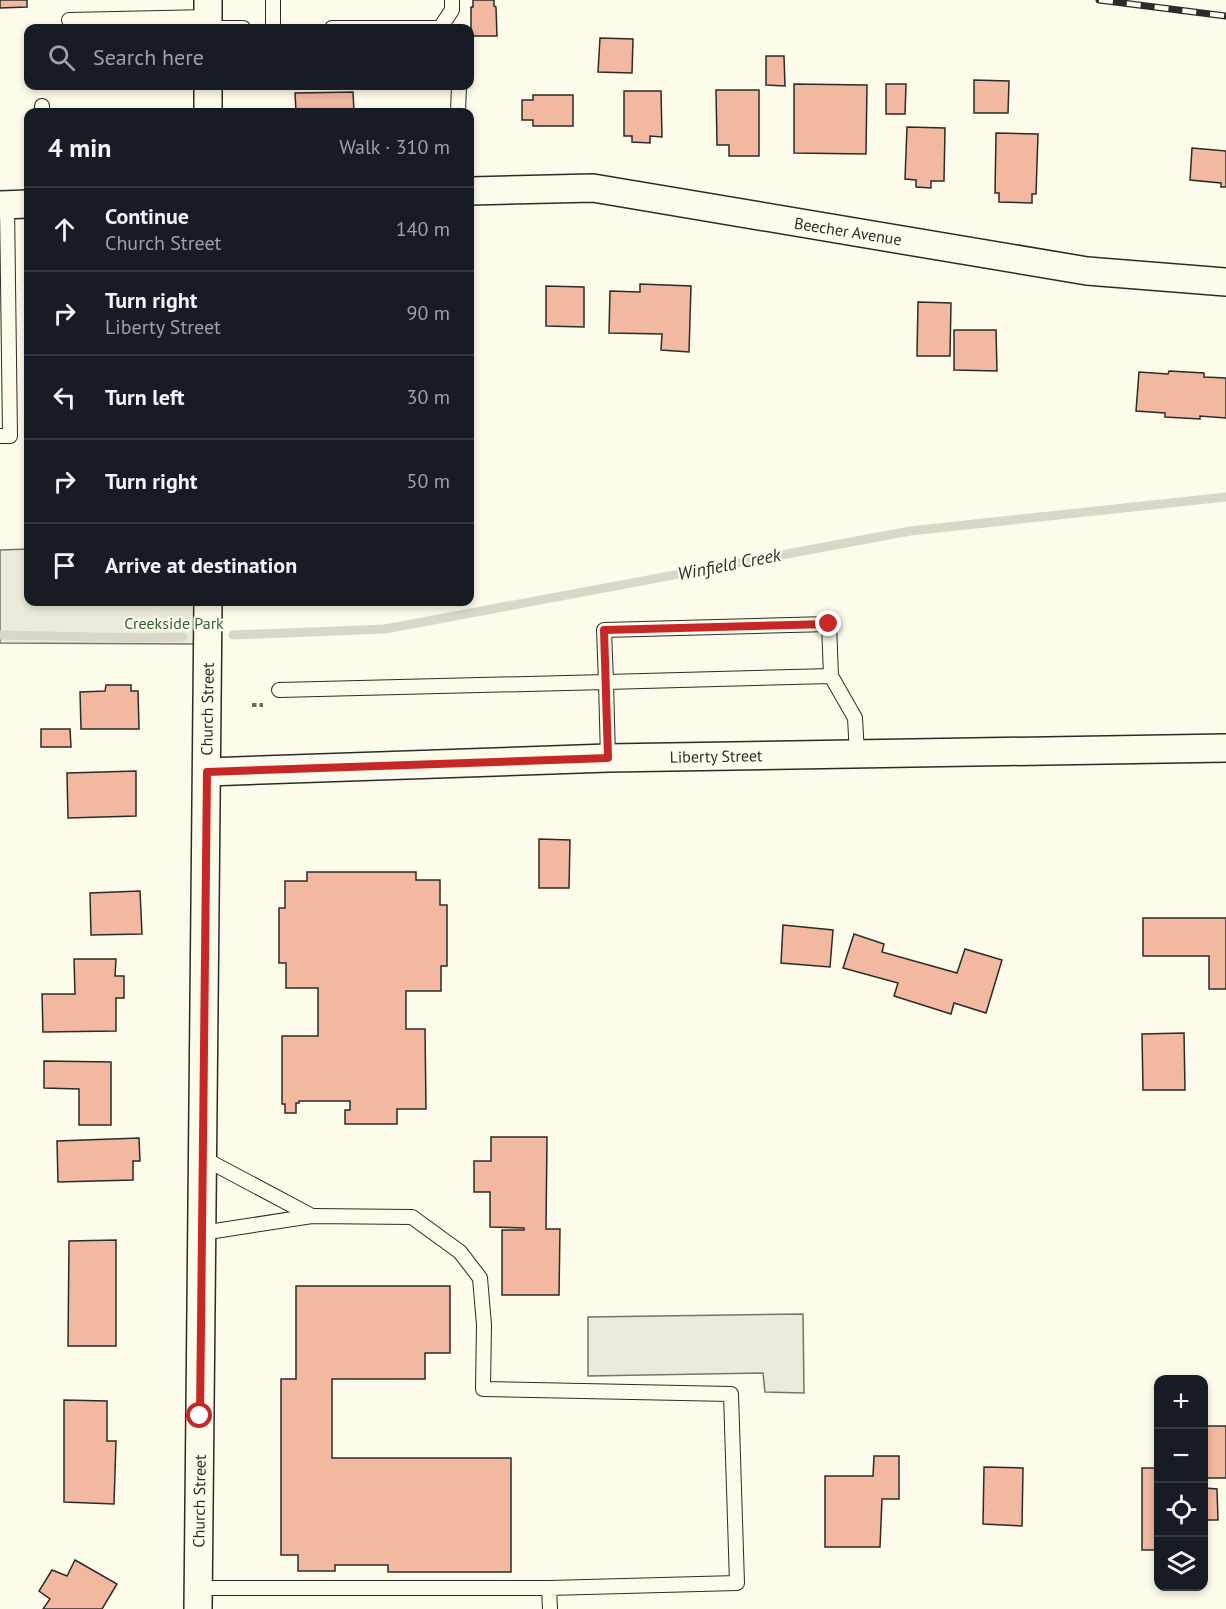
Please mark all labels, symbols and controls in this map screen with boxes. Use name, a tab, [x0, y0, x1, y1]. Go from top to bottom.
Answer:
search box	[24, 24, 474, 90]
icon: search	[45, 41, 78, 74]
text: Search here	[93, 43, 204, 71]
text: 4 min	[48, 131, 111, 164]
text: Walk · 310 m	[339, 134, 450, 160]
text: Continue	[105, 202, 189, 230]
icon: ahead	[48, 213, 81, 246]
street label: Beecher Avenue	[793, 213, 903, 249]
text: 140 m	[396, 216, 450, 242]
text: Church Street	[105, 230, 221, 256]
text: Turn right	[105, 286, 197, 314]
icon: right	[48, 297, 81, 330]
text: 90 m	[407, 300, 450, 326]
text: Liberty Street	[105, 314, 221, 340]
icon: left	[48, 381, 81, 414]
text: Turn left	[105, 383, 185, 411]
text: 30 m	[407, 384, 450, 410]
icon: right	[48, 465, 81, 498]
text: Turn right	[105, 467, 197, 495]
text: 50 m	[407, 468, 450, 494]
water label: Winfield Creek	[676, 543, 783, 585]
icon: arrive	[48, 549, 81, 582]
text: Arrive at destination	[105, 551, 297, 579]
route end	[815, 610, 841, 636]
park label: Creekside Park	[124, 613, 224, 633]
street label: Church Street	[196, 662, 218, 756]
street label: Liberty Street	[669, 745, 763, 767]
map controls	[1154, 1375, 1208, 1591]
button: +	[1154, 1375, 1208, 1429]
route start	[186, 1402, 212, 1428]
button: −	[1154, 1429, 1208, 1483]
street label: Church Street	[188, 1454, 210, 1548]
button: locate	[1154, 1483, 1208, 1537]
button: layers	[1154, 1537, 1208, 1591]

